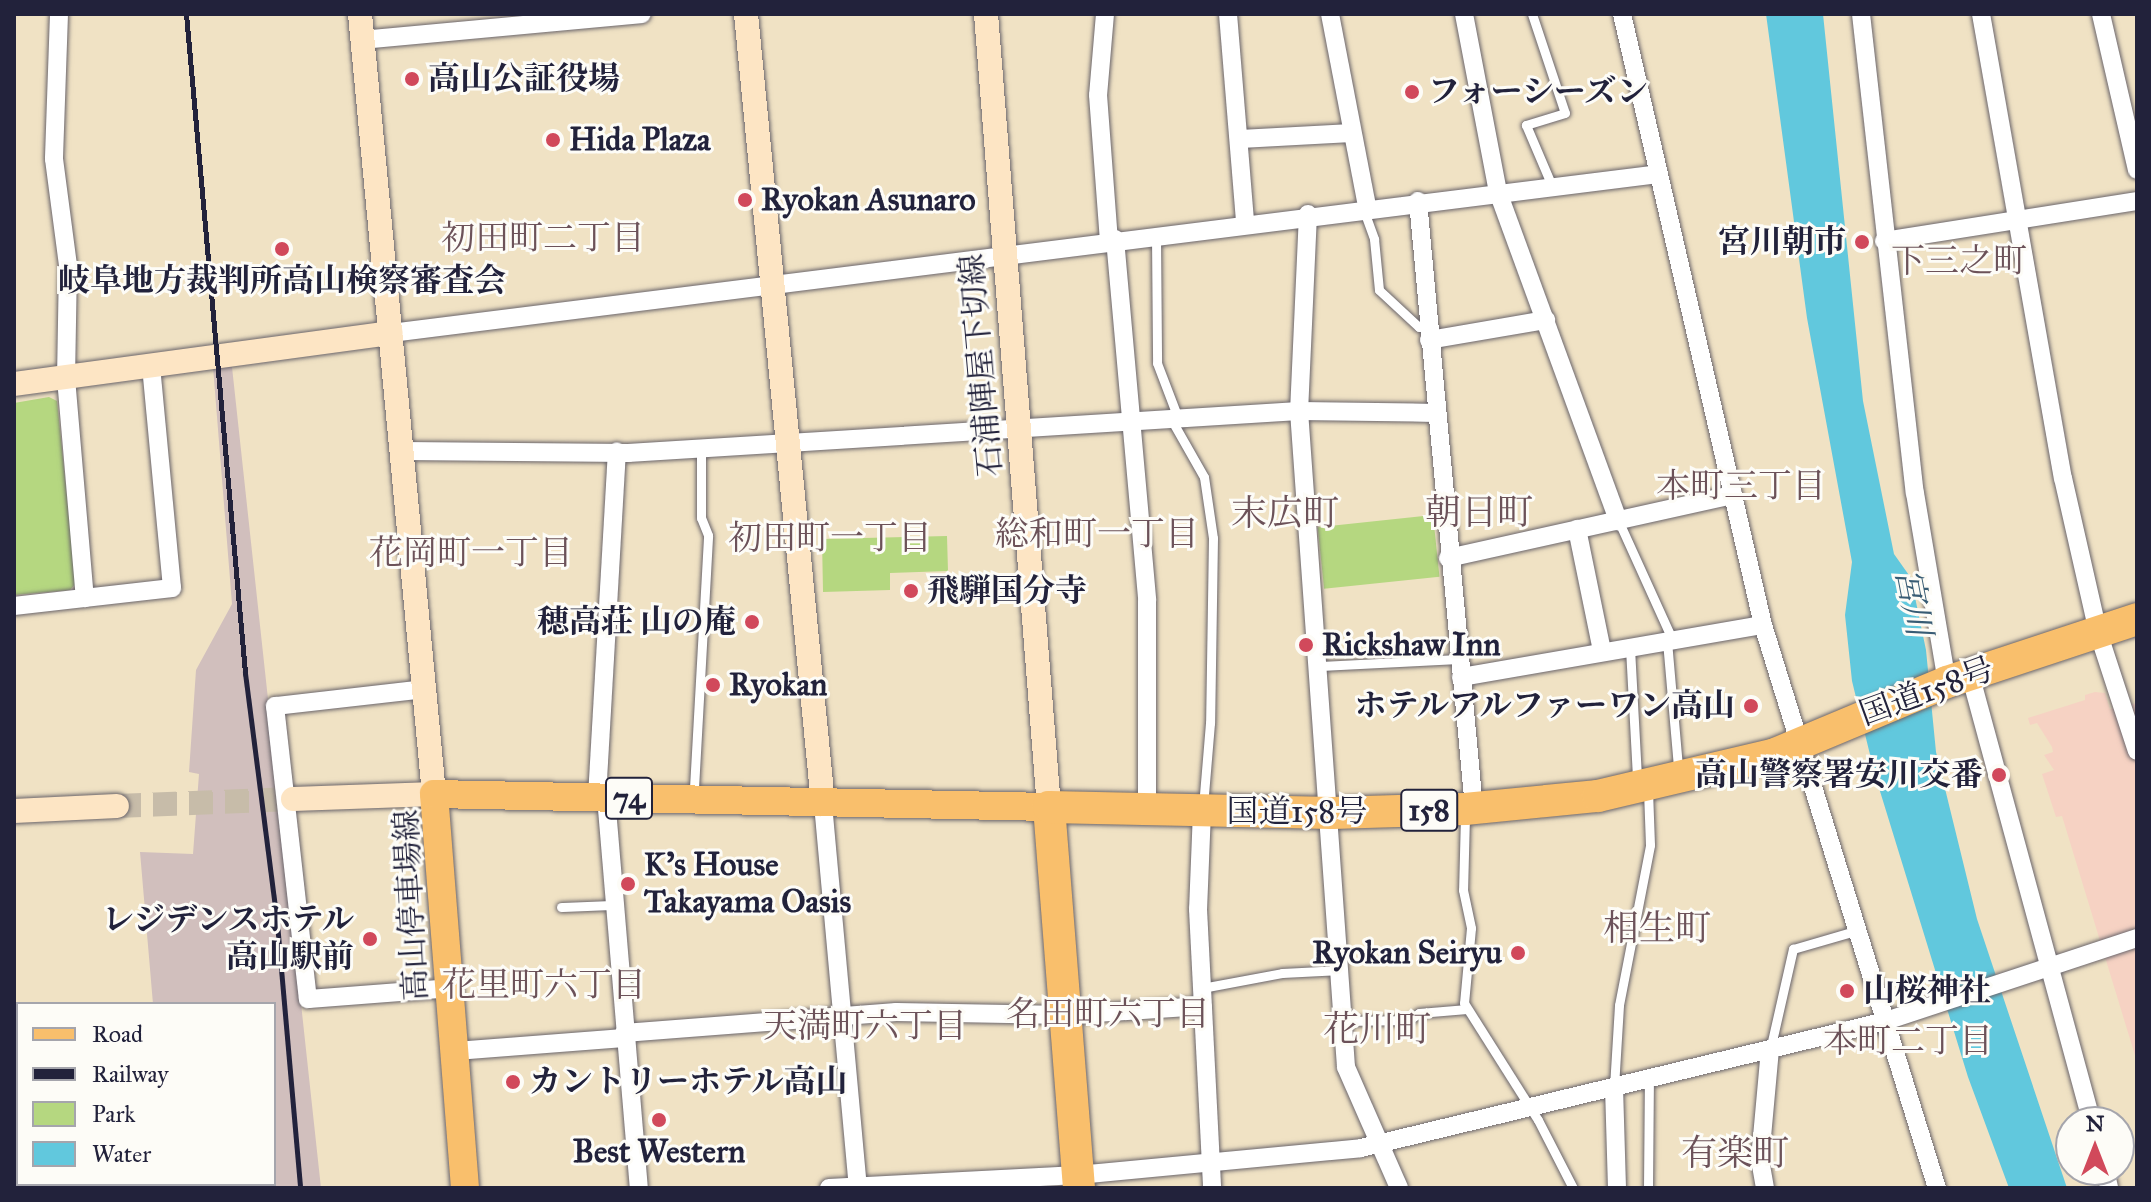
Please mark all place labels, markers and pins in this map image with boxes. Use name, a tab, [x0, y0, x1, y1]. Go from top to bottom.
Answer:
place label: 高山公証役場	[428, 60, 620, 98]
marker: 高山公証役場	[403, 70, 421, 88]
place label: フォーシーズン	[1428, 73, 1652, 111]
marker: フォーシーズン	[1403, 83, 1421, 101]
place label: Hida Plaza	[569, 121, 711, 159]
marker: Hida Plaza	[544, 131, 562, 149]
place label: Ryokan Asunaro	[761, 181, 976, 219]
marker: Ryokan Asunaro	[736, 191, 754, 209]
place label: 宮川朝市	[1718, 223, 1846, 261]
marker: 宮川朝市	[1853, 233, 1871, 251]
marker: 岐阜地方裁判所高山検察審査会	[273, 240, 291, 258]
place label: 岐阜地方裁判所高山検察審査会	[58, 262, 506, 300]
place label: 飛騨国分寺	[927, 572, 1087, 610]
marker: 飛騨国分寺	[902, 582, 920, 600]
place label: 穂高荘 山の庵	[537, 603, 736, 641]
marker: 穂高荘 山の庵	[743, 613, 761, 631]
place label: Rickshaw Inn	[1322, 626, 1501, 664]
marker: Rickshaw Inn	[1297, 636, 1315, 654]
place label: Ryokan	[729, 666, 827, 704]
marker: Ryokan	[704, 676, 722, 694]
place label: ホテルアルファーワン高山	[1351, 687, 1735, 725]
marker: ホテルアルファーワン高山	[1742, 697, 1760, 715]
place label: 高山警察署安川交番	[1695, 756, 1983, 794]
marker: 高山警察署安川交番	[1990, 766, 2008, 784]
place label: K's House Takayama Oasis	[644, 847, 851, 922]
marker: K's House Takayama Oasis	[619, 875, 637, 893]
place label: レジデンスホテル 高山駅前	[98, 902, 354, 977]
marker: レジデンスホテル 高山駅前	[361, 930, 379, 948]
place label: Ryokan Seiryu	[1312, 934, 1502, 972]
marker: Ryokan Seiryu	[1509, 944, 1527, 962]
place label: 山桜神社	[1863, 972, 1991, 1010]
marker: 山桜神社	[1838, 982, 1856, 1000]
place label: カントリーホテル高山	[529, 1063, 849, 1101]
marker: カントリーホテル高山	[504, 1073, 522, 1091]
marker: Best Western	[650, 1111, 668, 1129]
place label: Best Western	[573, 1133, 745, 1171]

